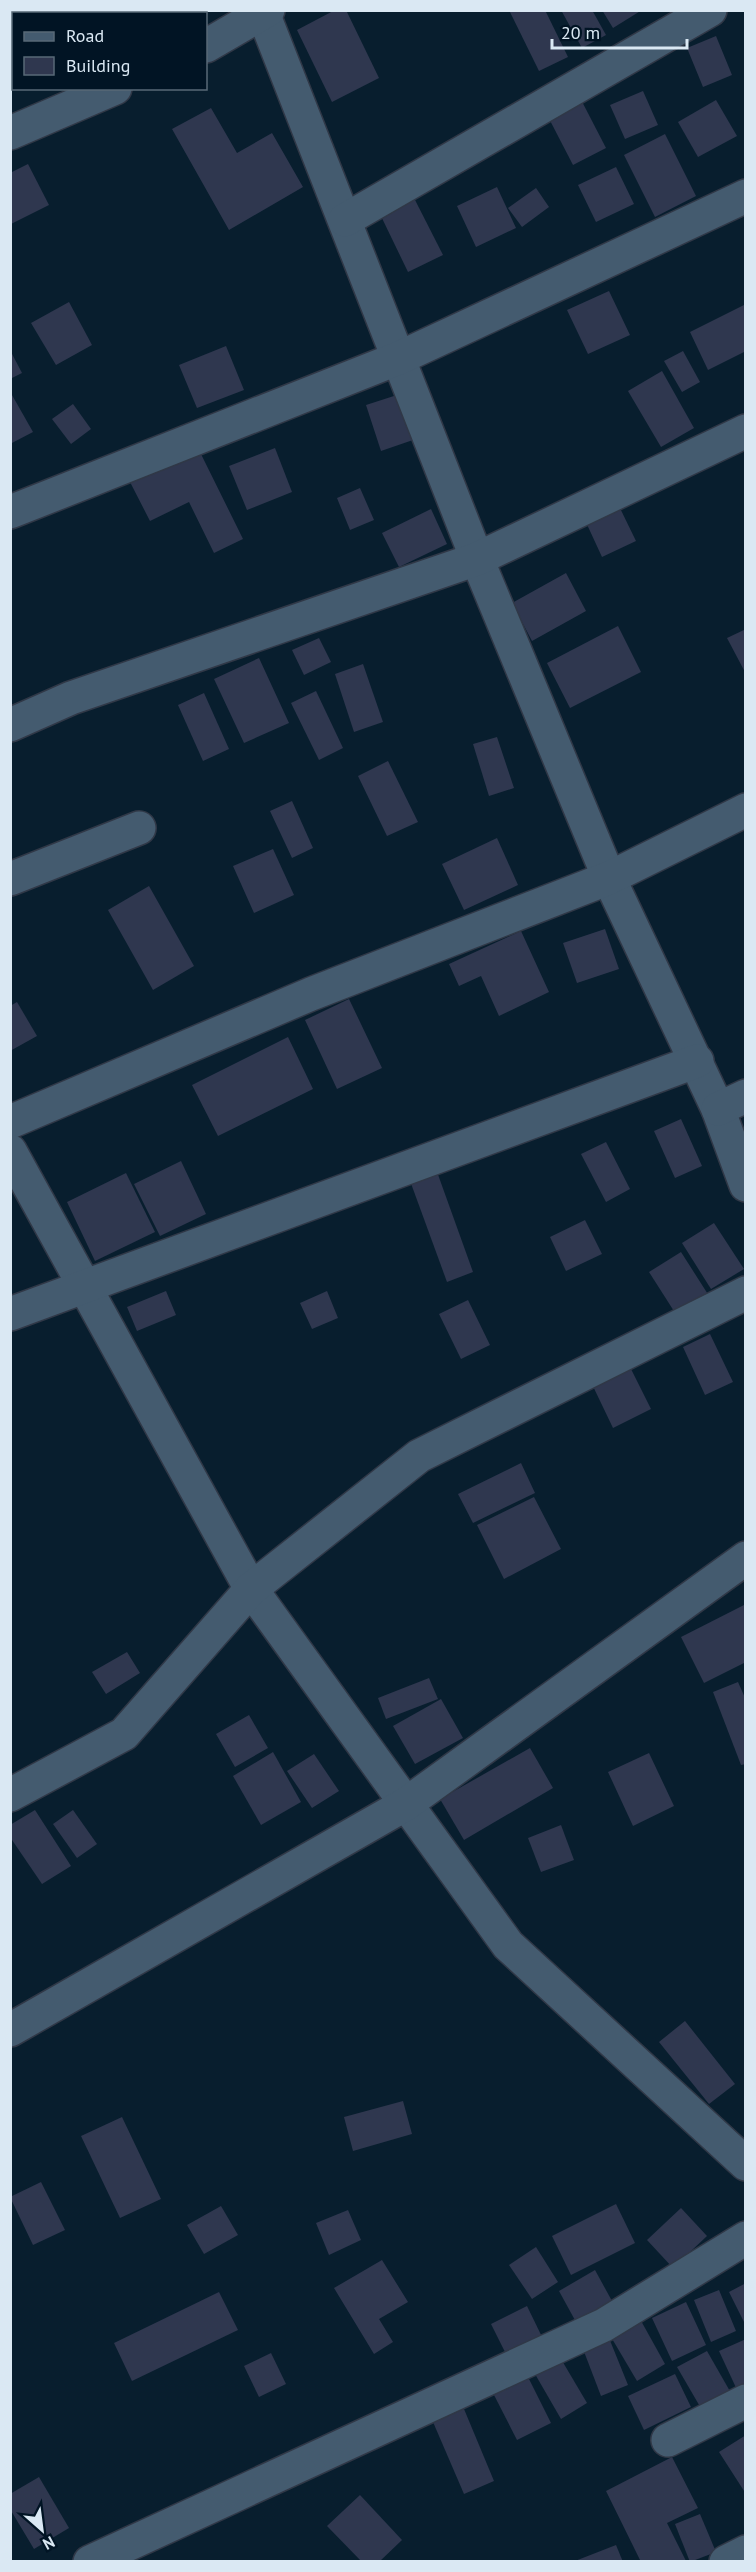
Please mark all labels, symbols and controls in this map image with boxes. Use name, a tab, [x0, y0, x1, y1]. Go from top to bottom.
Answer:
legend	[12, 12, 207, 90]
scale bar	[552, 12, 687, 50]
text: 20 m	[561, 21, 600, 44]
text: Road	[66, 24, 104, 47]
text: Building	[66, 54, 130, 77]
north arrow	[12, 2500, 72, 2560]
text: N	[40, 2532, 58, 2555]

